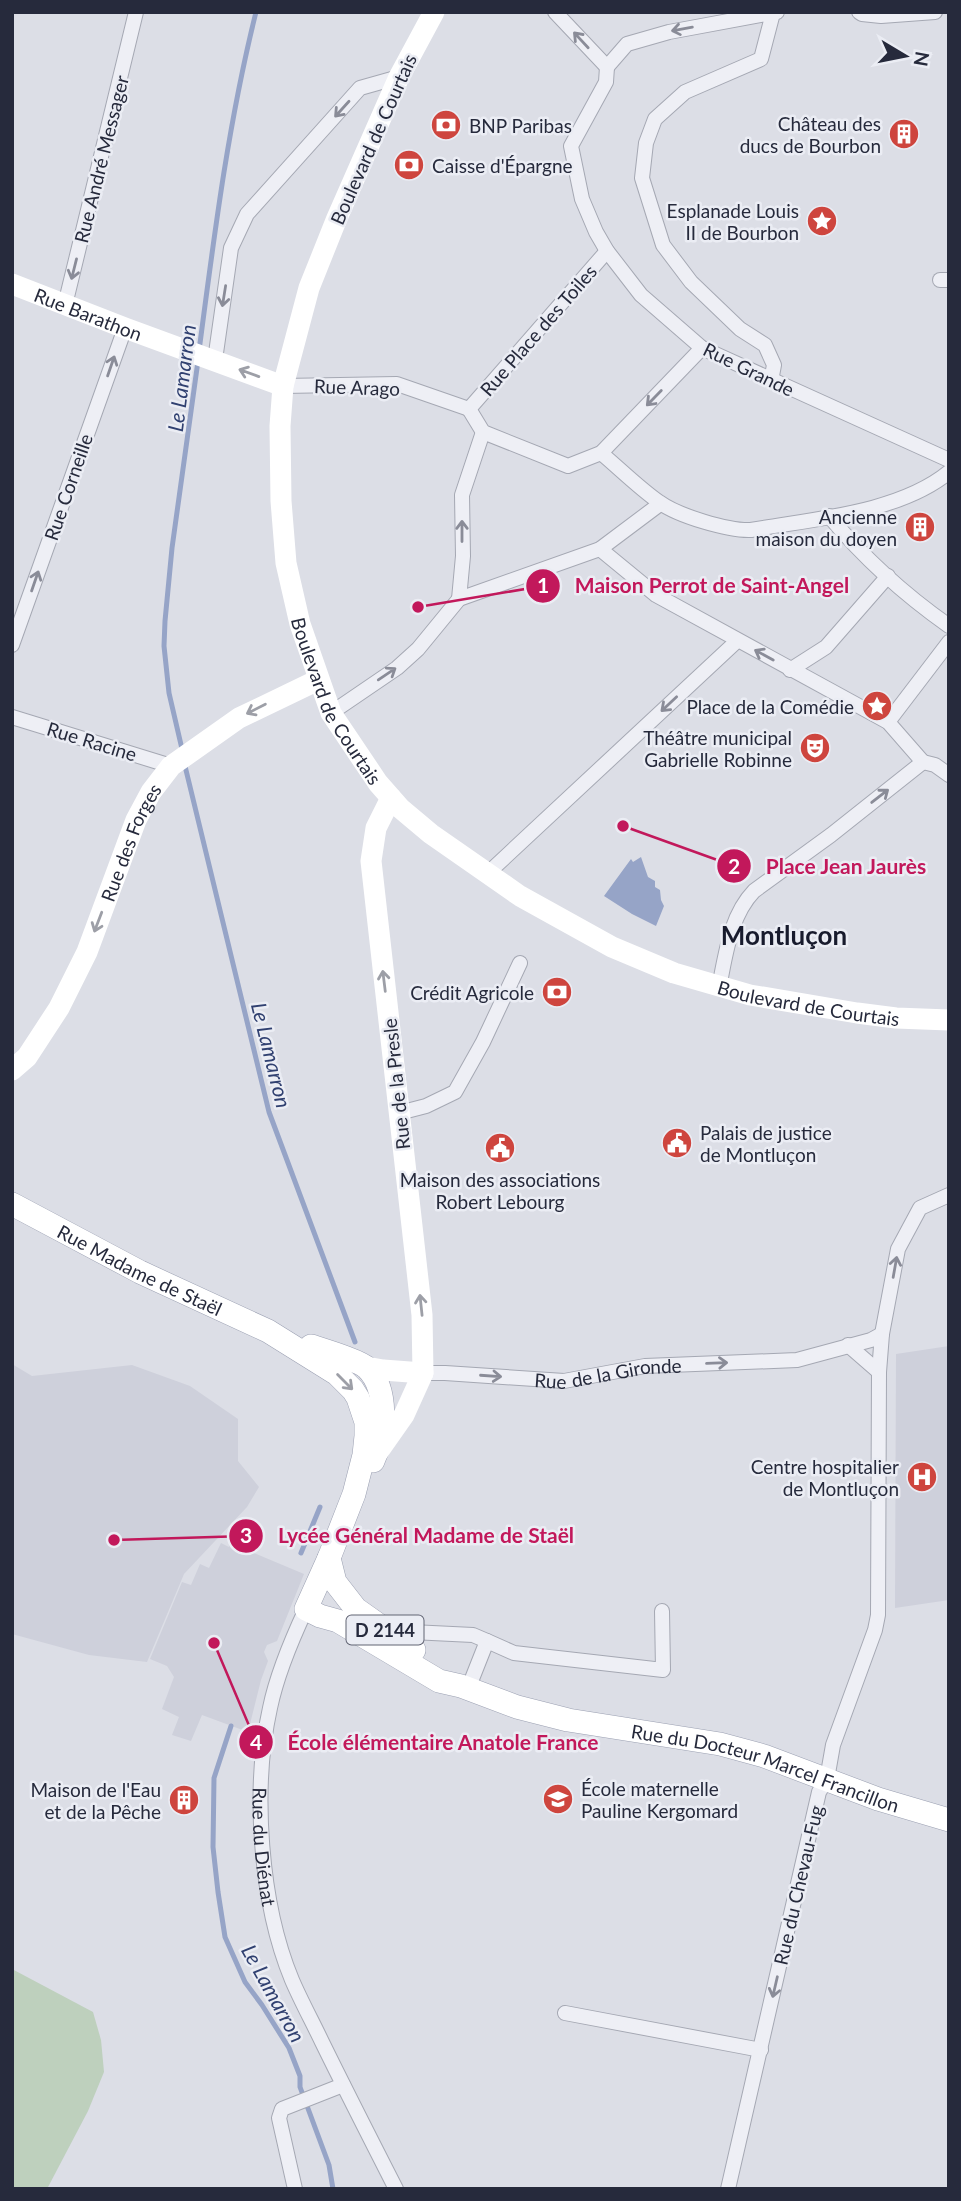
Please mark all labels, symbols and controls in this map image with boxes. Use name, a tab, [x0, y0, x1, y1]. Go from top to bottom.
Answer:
north arrow	[870, 21, 940, 91]
one-way arrow	[671, 23, 693, 37]
one-way arrow	[573, 31, 589, 49]
street label: Boulevard de Courtais	[325, 50, 421, 228]
text: N	[910, 50, 935, 68]
street label: Rue André Messager	[69, 73, 133, 245]
one-way arrow	[333, 100, 350, 117]
bank icon: BNP Paribas	[429, 108, 463, 142]
place label: Château des ducs de Bourbon	[740, 112, 881, 157]
place label: BNP Paribas	[469, 114, 572, 137]
building icon: Château des ducs de Bourbon	[887, 117, 921, 151]
bank icon: Caisse d'Épargne	[392, 148, 426, 182]
place label: Caisse d'Épargne	[432, 154, 573, 177]
place label: Esplanade Louis II de Bourbon	[667, 199, 799, 244]
place icon: Esplanade Louis II de Bourbon	[805, 204, 839, 238]
one-way arrow	[67, 257, 80, 280]
street label: Rue Place des Toiles	[475, 260, 601, 400]
street label: Rue Barathon	[31, 282, 145, 345]
one-way arrow	[217, 284, 230, 307]
water label: Le Lamarron	[162, 323, 200, 433]
street label: Rue Grande	[700, 337, 798, 401]
one-way arrow	[105, 356, 118, 378]
one-way arrow	[238, 366, 260, 378]
street label: Rue Arago	[314, 374, 400, 400]
one-way arrow	[646, 389, 663, 406]
street label: Rue Corneille	[39, 431, 97, 543]
place label: Ancienne maison du doyen	[756, 505, 897, 550]
building icon: Ancienne maison du doyen	[903, 510, 937, 544]
one-way arrow	[455, 520, 469, 543]
callout: Maison Perrot de Saint-Angel	[526, 565, 863, 607]
one-way arrow	[30, 570, 42, 592]
text: 1	[537, 572, 549, 597]
text: Maison Perrot de Saint-Angel	[575, 572, 849, 597]
street label: Boulevard de Courtais	[287, 615, 387, 789]
one-way arrow	[754, 648, 774, 662]
one-way arrow	[377, 667, 397, 681]
place icon: Place de la Comédie	[860, 689, 894, 723]
place label: Place de la Comédie	[686, 695, 854, 718]
one-way arrow	[660, 696, 678, 712]
one-way arrow	[246, 703, 267, 717]
street label: Rue Racine	[44, 716, 140, 766]
place label: Théâtre municipal Gabrielle Robinne	[643, 726, 792, 771]
theatre icon: Théâtre municipal Gabrielle Robinne	[798, 731, 832, 765]
street label: Rue des Forges	[95, 778, 165, 905]
one-way arrow	[870, 789, 889, 804]
callout: Place Jean Jaurès	[716, 845, 941, 887]
text: 2	[728, 853, 740, 878]
text: Place Jean Jaurès	[766, 853, 926, 878]
one-way arrow	[91, 911, 103, 933]
district label: Montluçon	[721, 919, 847, 951]
one-way arrow	[378, 971, 391, 993]
bank icon: Crédit Agricole	[540, 975, 574, 1009]
street label: Boulevard de Courtais	[715, 975, 901, 1030]
place label: Crédit Agricole	[410, 981, 534, 1004]
water label: Le Lamarron	[247, 1000, 297, 1110]
street label: Rue de la Presle	[378, 1017, 414, 1151]
place label: Palais de justice de Montluçon	[700, 1121, 832, 1166]
public building icon: Palais de justice de Montluçon	[660, 1126, 694, 1160]
public building icon: Maison des associations Robert Lebourg	[483, 1131, 517, 1165]
place label: Maison des associations Robert Lebourg	[400, 1168, 600, 1213]
street label: Rue Madame de Staël	[54, 1219, 226, 1320]
one-way arrow	[889, 1256, 902, 1279]
one-way arrow	[414, 1294, 427, 1317]
street label: Rue de la Gironde	[534, 1353, 682, 1393]
one-way arrow	[705, 1357, 728, 1370]
one-way arrow	[479, 1370, 502, 1383]
one-way arrow	[337, 1373, 354, 1390]
place label: Centre hospitalier de Montluçon	[751, 1455, 899, 1500]
hospital icon: Centre hospitalier de Montluçon	[905, 1460, 939, 1494]
callout: Lycée Général Madame de Staël	[229, 1515, 588, 1557]
text: 3	[240, 1522, 252, 1547]
text: Lycée Général Madame de Staël	[278, 1522, 574, 1547]
road number: D 2144	[346, 1616, 424, 1644]
street label: Rue du Docteur Marcel Francillon	[630, 1719, 902, 1816]
callout: École élémentaire Anatole France	[239, 1721, 613, 1763]
text: 4	[250, 1729, 262, 1754]
text: École élémentaire Anatole France	[288, 1729, 598, 1754]
place label: École maternelle Pauline Kergomard	[581, 1777, 738, 1822]
place label: Maison de l'Eau et de la Pêche	[30, 1778, 161, 1823]
school or university icon: École maternelle Pauline Kergomard	[541, 1782, 575, 1816]
building icon: Maison de l'Eau et de la Pêche	[167, 1783, 201, 1817]
street label: Rue du Diénat	[249, 1787, 282, 1908]
street label: Rue du Chevau-Fug	[768, 1803, 828, 1967]
water label: Le Lamarron	[237, 1940, 311, 2046]
one-way arrow	[768, 1975, 781, 1998]

